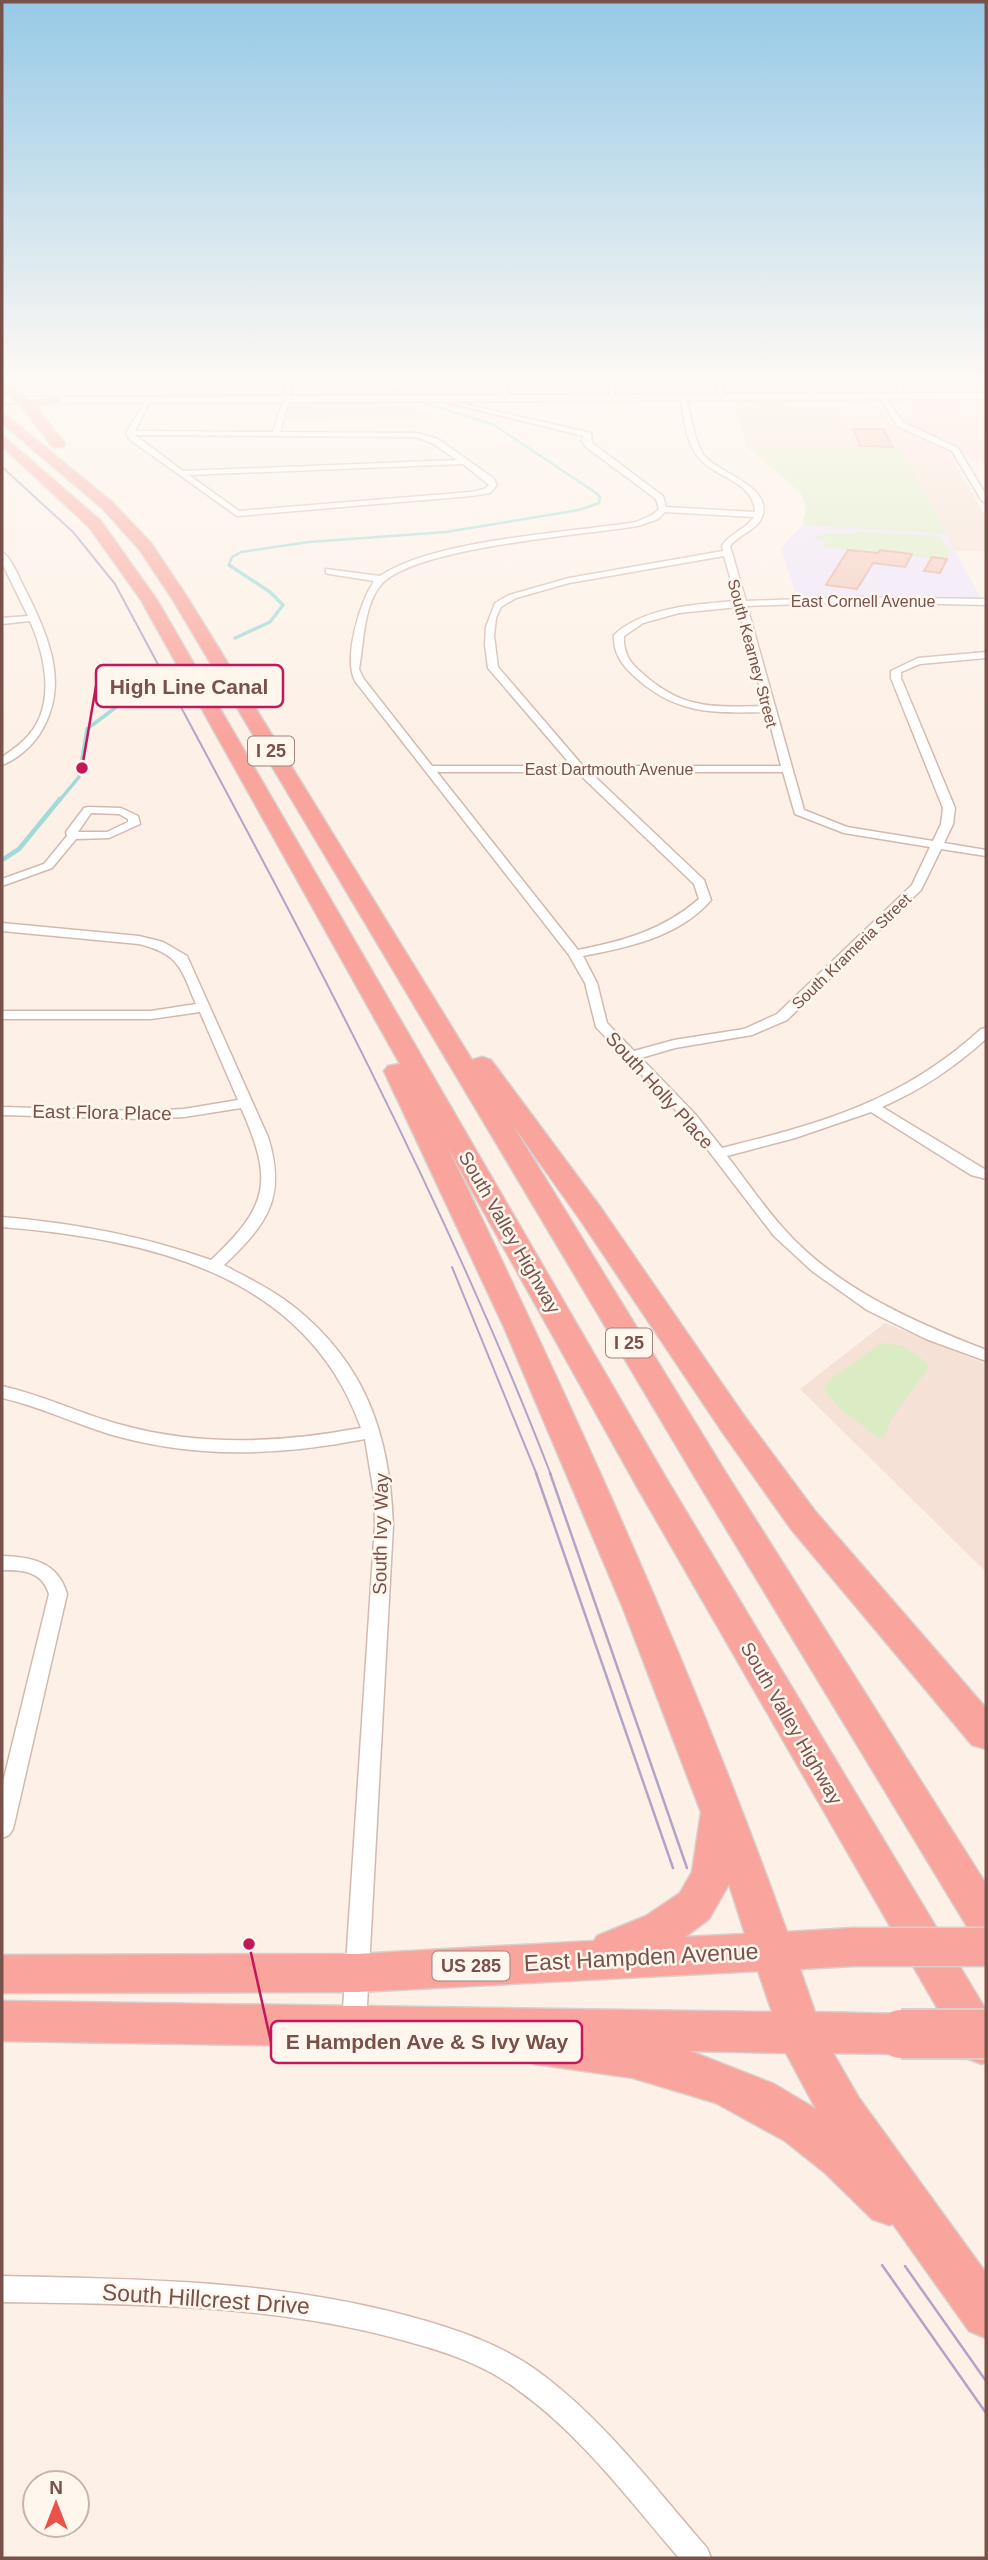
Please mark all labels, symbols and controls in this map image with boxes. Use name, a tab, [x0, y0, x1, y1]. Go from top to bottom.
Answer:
street label: South Kearney Street	[725, 577, 781, 730]
street label: East Cornell Avenue	[791, 593, 935, 610]
callout: High Line Canal	[96, 665, 283, 707]
text: High Line Canal	[110, 675, 268, 698]
road number: I 25	[248, 736, 294, 766]
street label: East Dartmouth Avenue	[525, 761, 693, 778]
street label: South Krameria Street	[789, 890, 915, 1012]
street label: South Holly Place	[602, 1028, 718, 1153]
street label: East Flora Place	[32, 1101, 172, 1124]
street label: South Valley Highway	[455, 1148, 565, 1317]
road number: I 25	[606, 1328, 652, 1358]
street label: South Ivy Way	[369, 1472, 392, 1595]
street label: South Valley Highway	[737, 1639, 847, 1808]
street label: East Hampden Avenue	[523, 1938, 759, 1976]
road number: US 285	[433, 1952, 510, 1980]
callout: E Hampden Ave & S Ivy Way	[271, 2021, 582, 2063]
text: E Hampden Ave & S Ivy Way	[286, 2030, 569, 2053]
street label: South Hillcrest Drive	[101, 2279, 311, 2319]
north arrow	[21, 2469, 91, 2539]
text: N	[49, 2477, 63, 2498]

